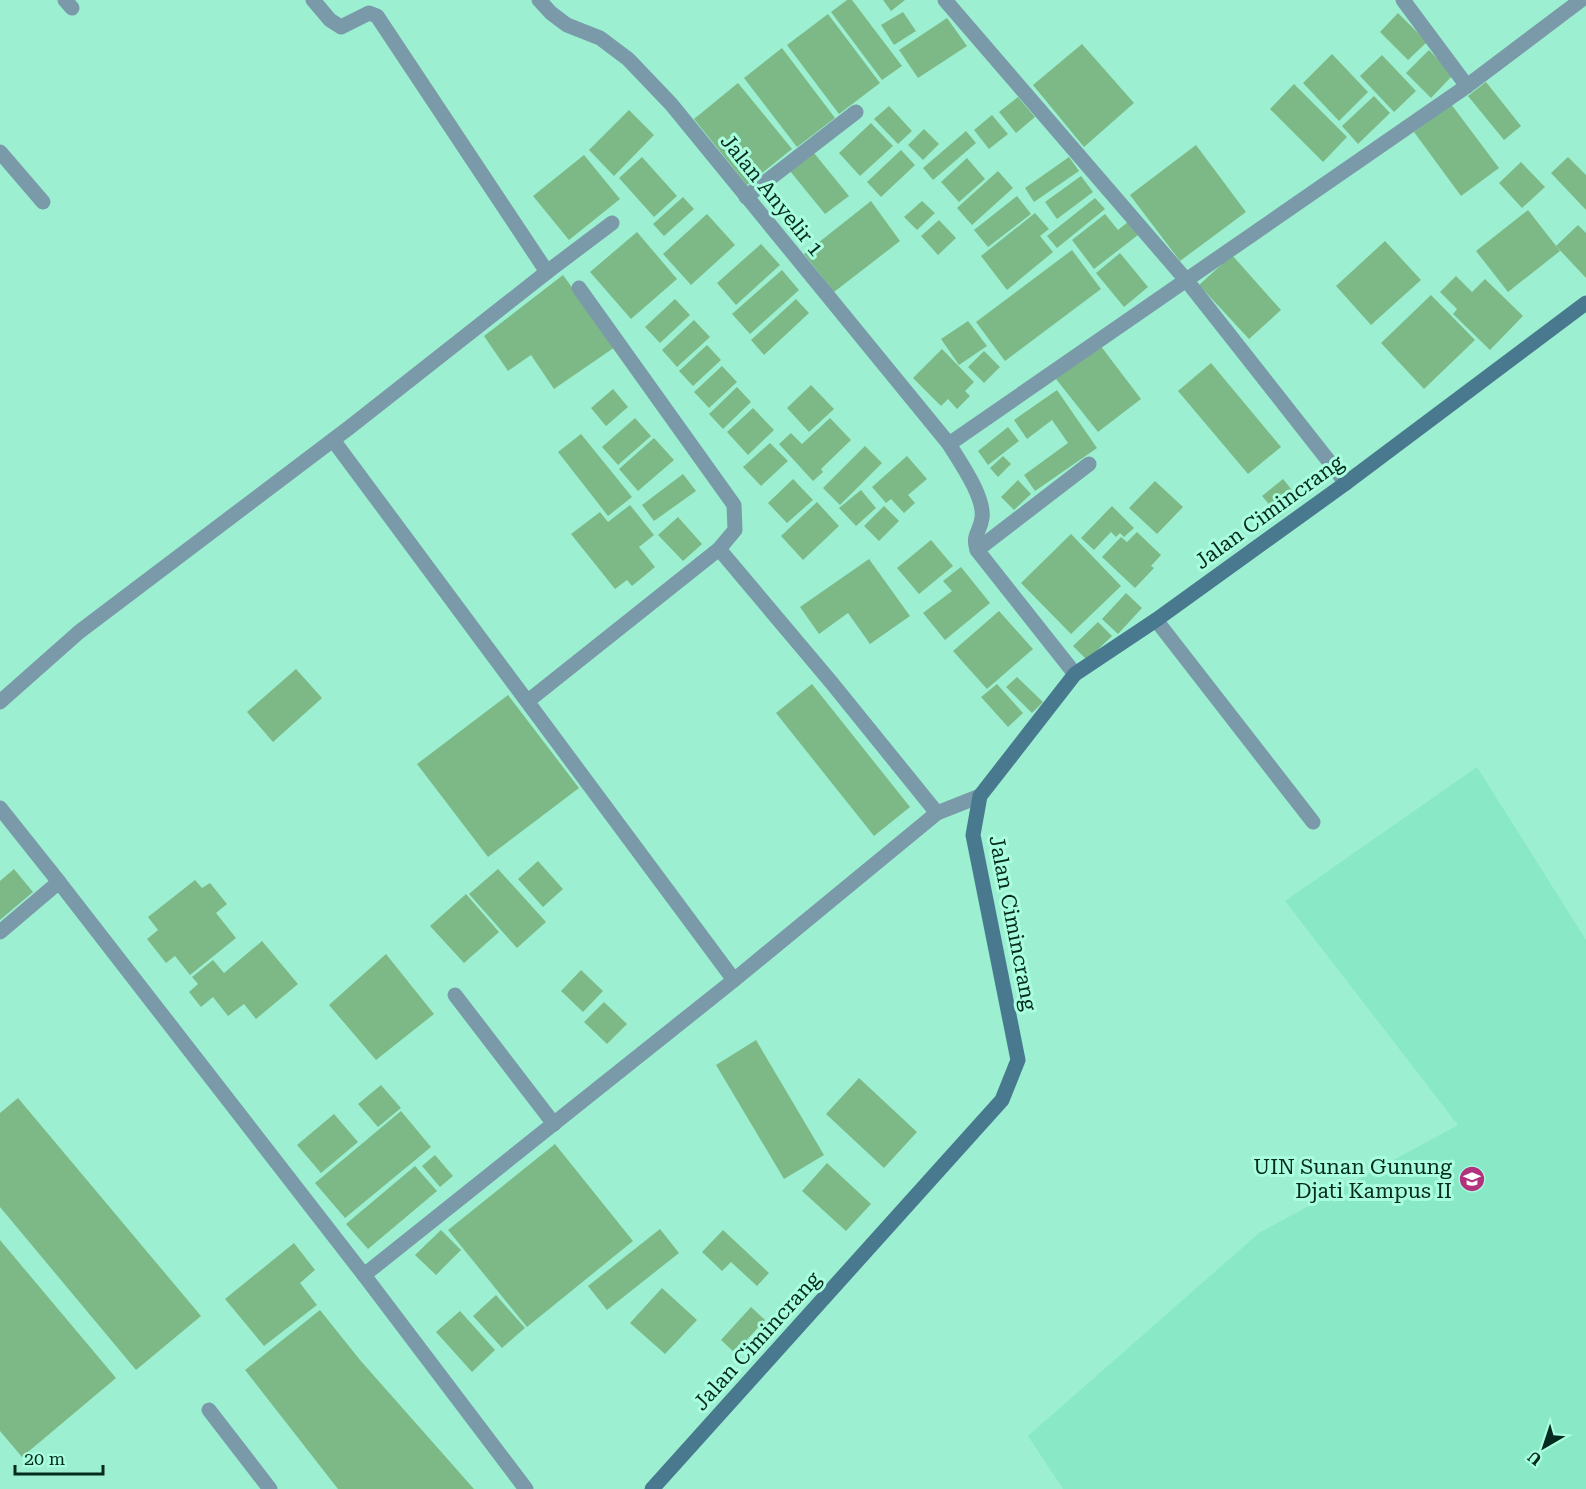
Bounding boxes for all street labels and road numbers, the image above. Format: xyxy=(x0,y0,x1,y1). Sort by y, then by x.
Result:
street label: Jalan Anyelir 1 xyxy=(716,129,828,261)
street label: Jalan Cimincrang xyxy=(1190,450,1348,574)
street label: Jalan Cimincrang xyxy=(984,833,1042,1013)
street label: Jalan Cimincrang xyxy=(689,1267,825,1415)

